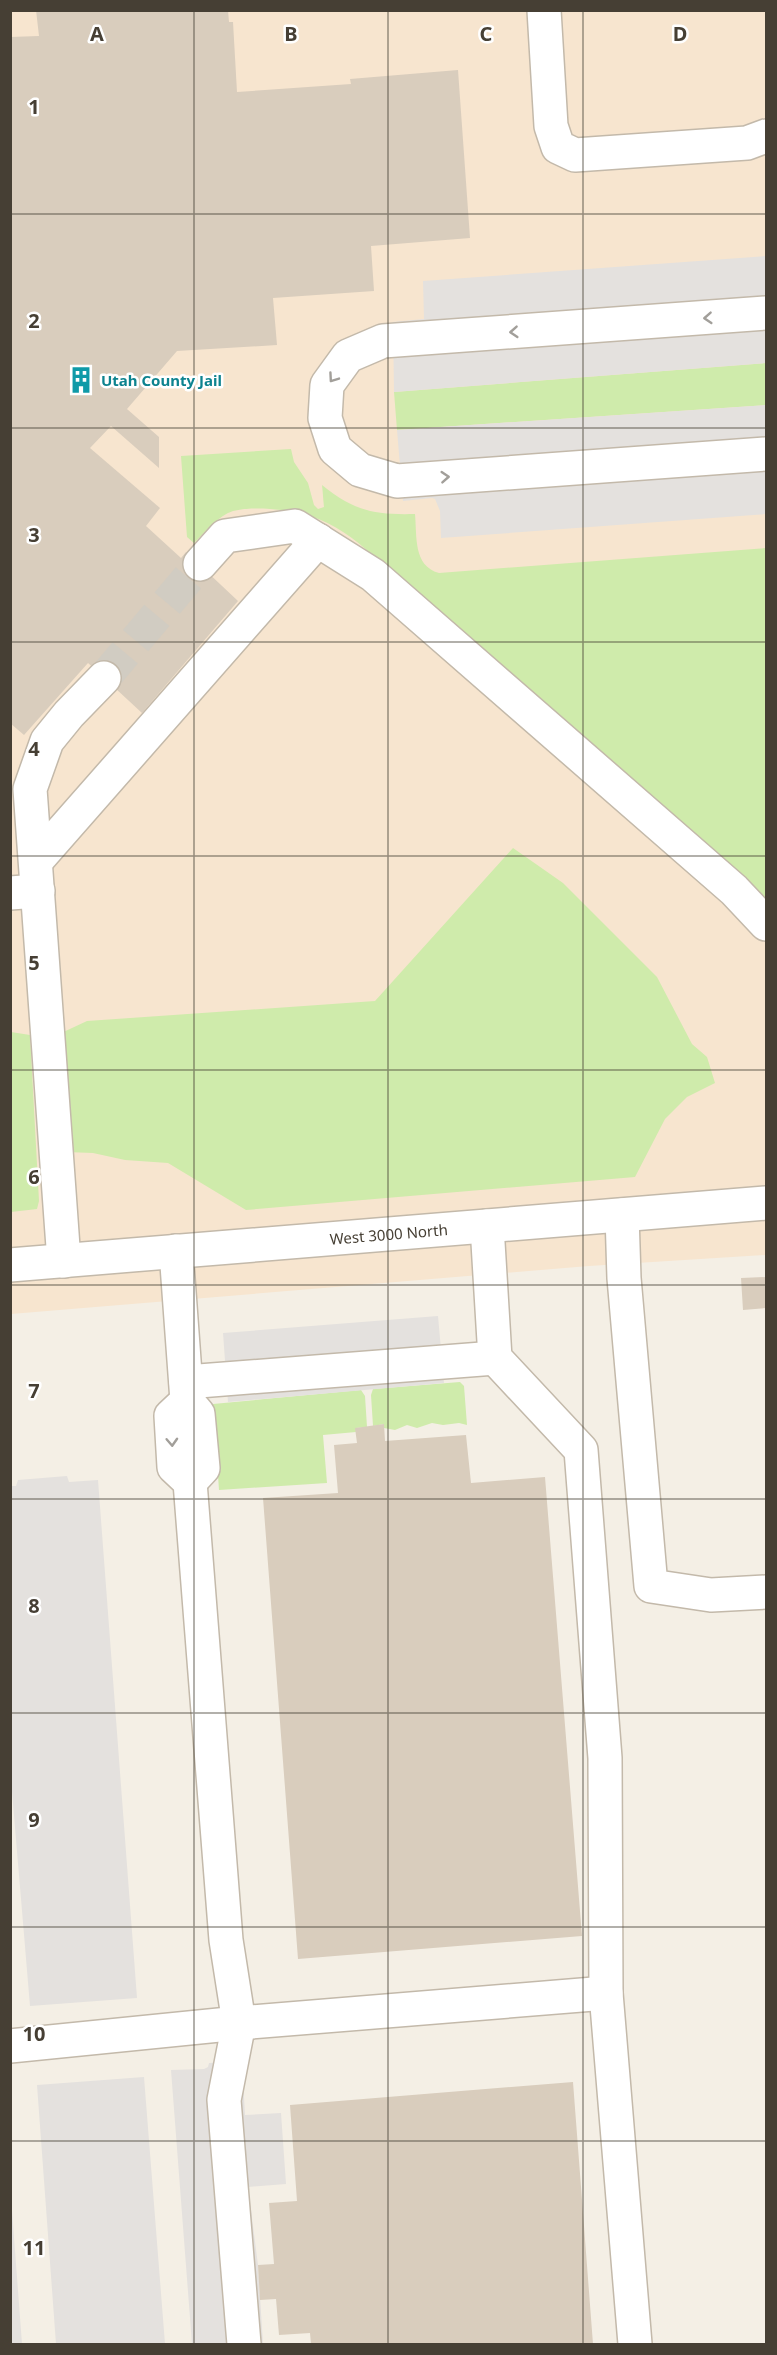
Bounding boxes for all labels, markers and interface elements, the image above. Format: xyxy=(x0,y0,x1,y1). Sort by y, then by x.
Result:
text: A xyxy=(90,20,104,47)
text: B xyxy=(284,20,298,47)
text: C xyxy=(480,20,493,47)
text: D xyxy=(673,20,687,47)
text: 1 xyxy=(28,93,40,120)
text: 2 xyxy=(28,307,40,334)
one-way arrow xyxy=(704,311,713,324)
one-way arrow xyxy=(509,325,518,338)
building icon: Utah County Jail xyxy=(66,365,96,395)
place label: Utah County Jail xyxy=(101,370,222,390)
one-way arrow xyxy=(329,371,340,382)
one-way arrow xyxy=(441,471,450,484)
text: 3 xyxy=(28,521,40,548)
text: 4 xyxy=(28,735,40,762)
text: 5 xyxy=(28,949,40,976)
text: 6 xyxy=(28,1163,40,1190)
street label: West 3000 North xyxy=(329,1219,449,1249)
text: 7 xyxy=(28,1377,40,1404)
one-way arrow xyxy=(166,1437,179,1446)
text: 8 xyxy=(28,1592,40,1619)
text: 9 xyxy=(28,1806,40,1833)
text: 10 xyxy=(23,2020,45,2047)
text: 11 xyxy=(23,2234,45,2261)

